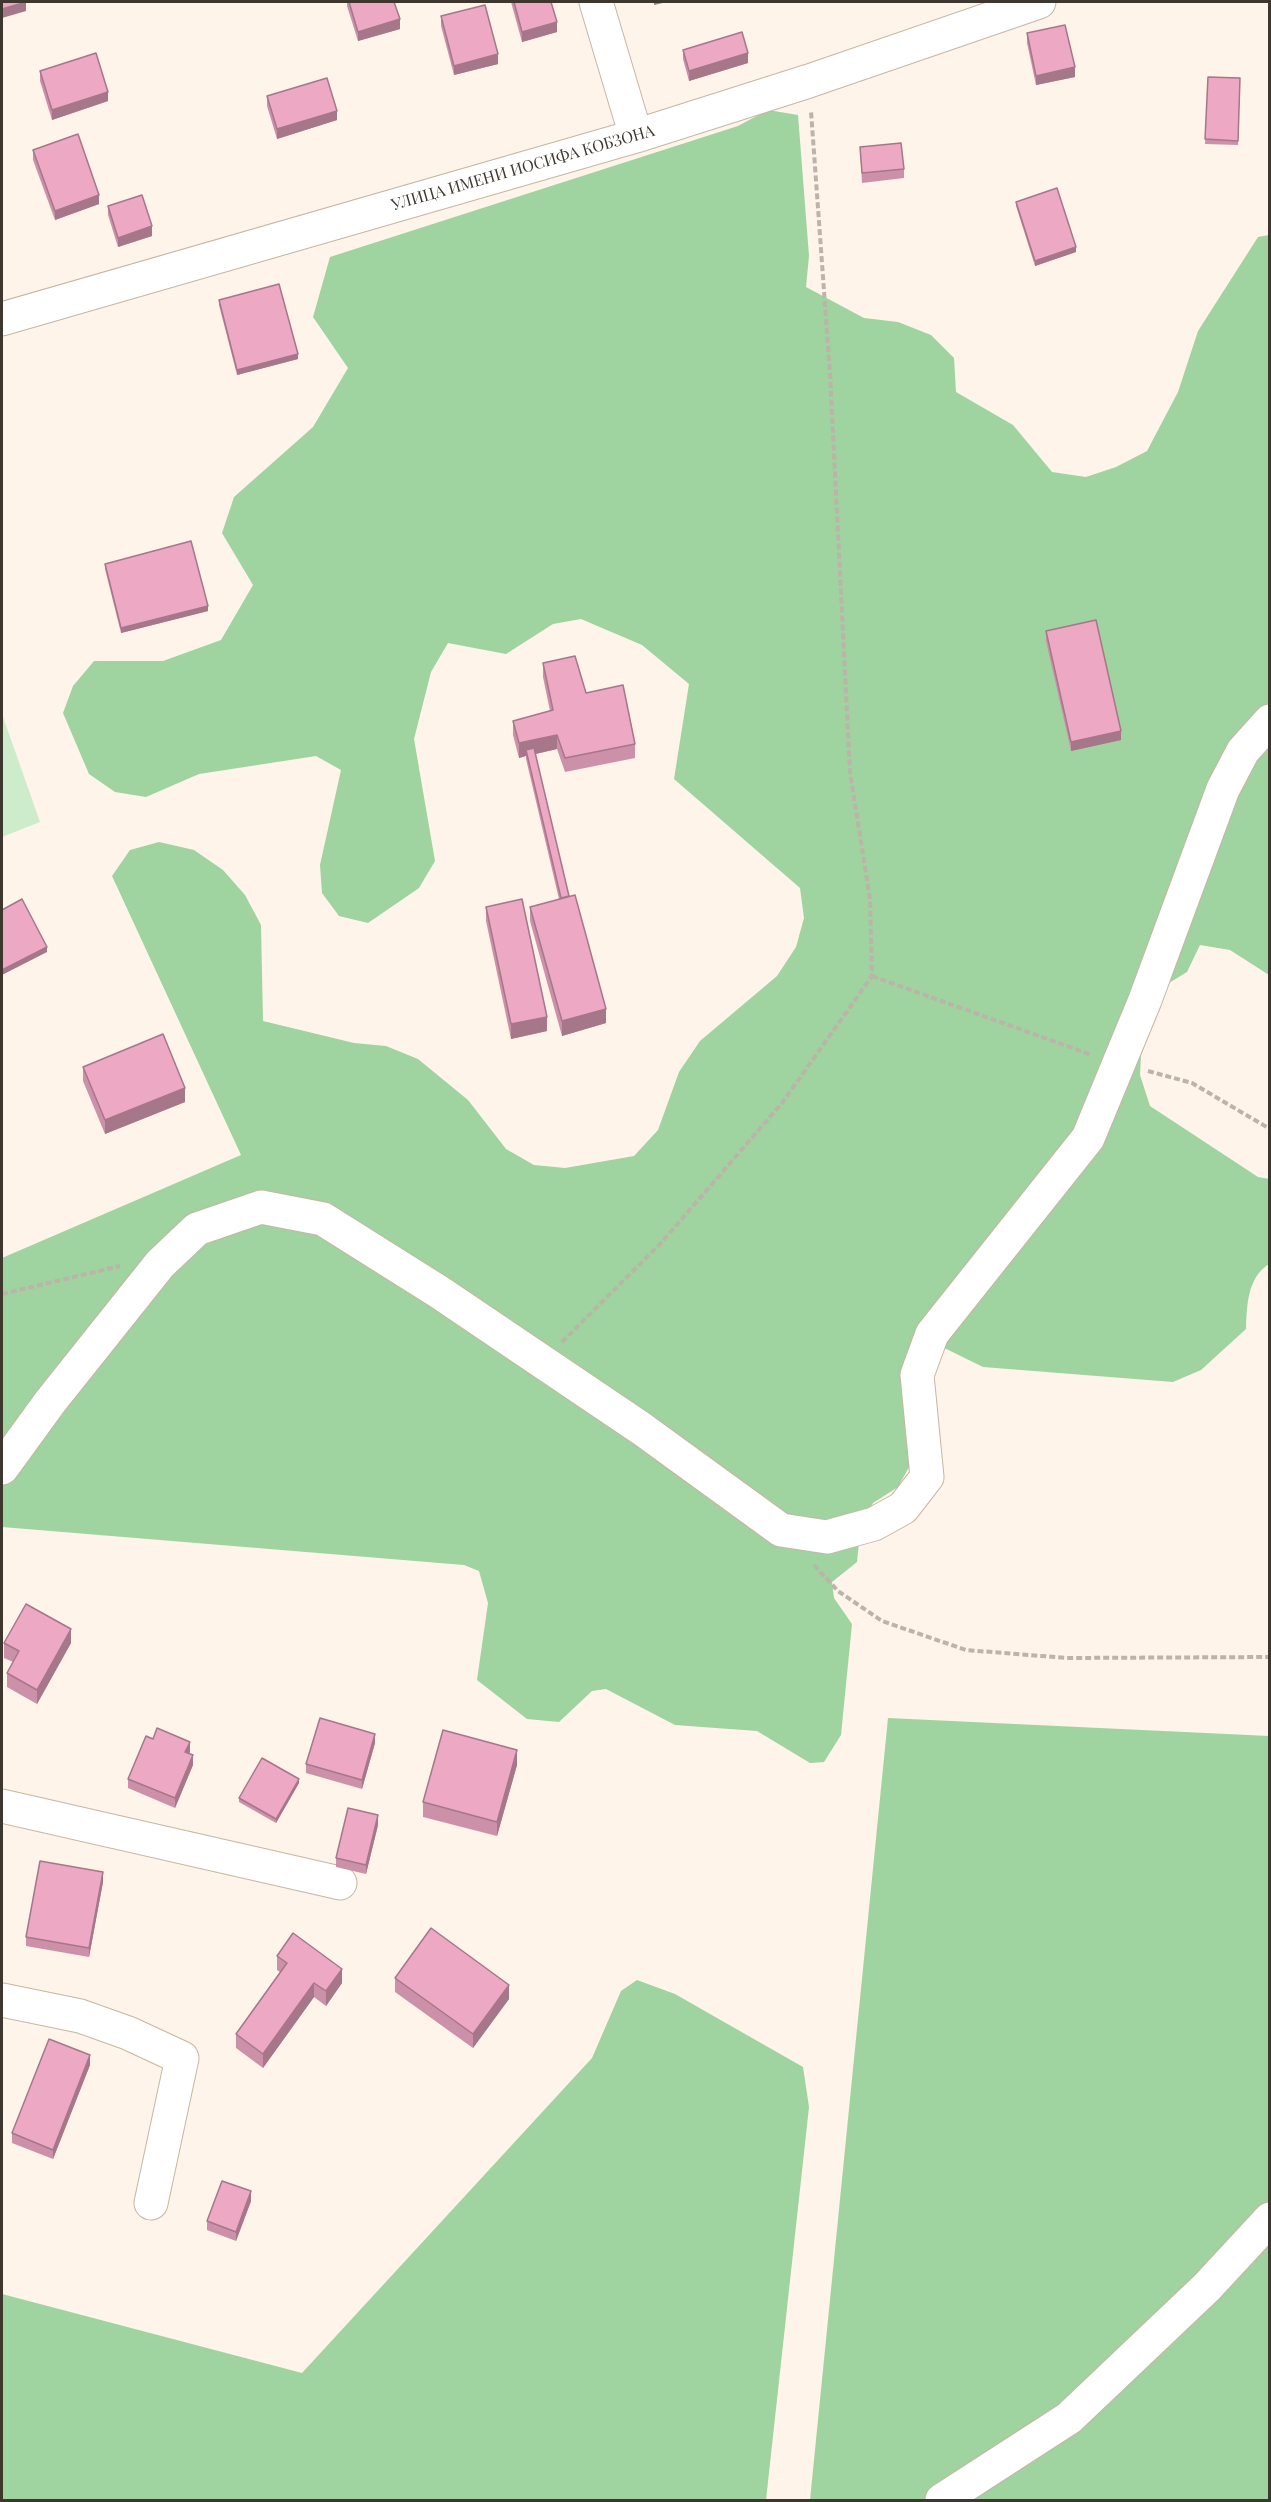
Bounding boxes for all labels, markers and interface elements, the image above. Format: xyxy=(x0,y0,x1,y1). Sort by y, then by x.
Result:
street label: УЛИЦА ИМЕНИ ИОСИФА КОБЗОНА xyxy=(389,121,657,215)

